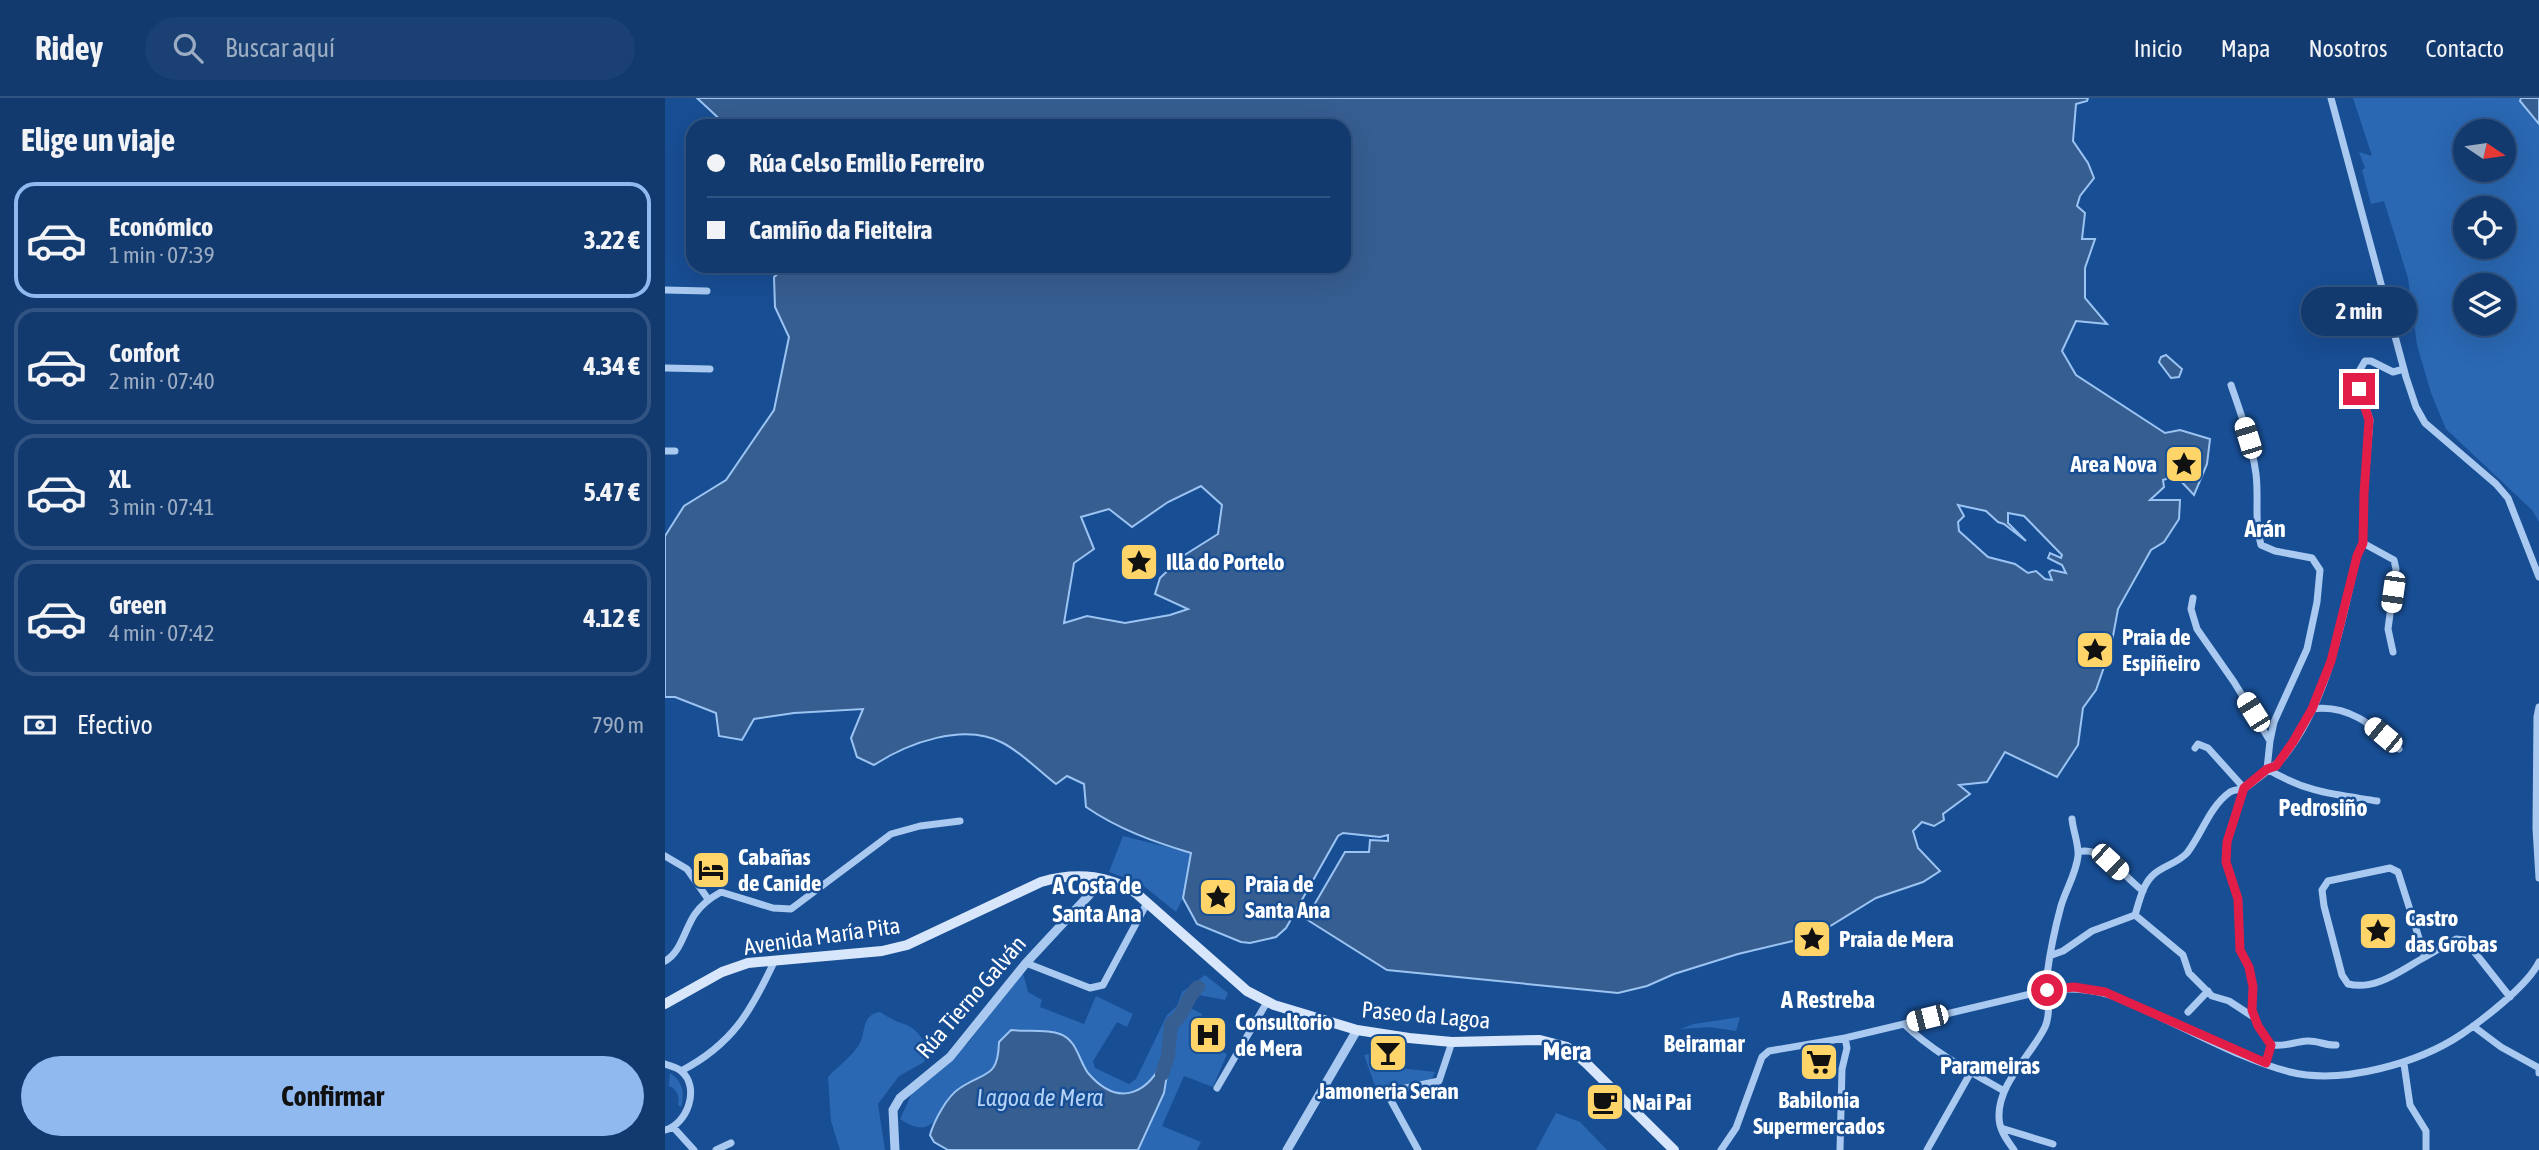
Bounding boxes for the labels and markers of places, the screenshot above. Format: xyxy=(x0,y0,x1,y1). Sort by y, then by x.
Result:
place icon: Area Nova xyxy=(2163,443,2205,485)
place label: Area Nova xyxy=(2070,451,2157,477)
place icon: Illa do Portelo xyxy=(1118,541,1160,583)
place label: Illa do Portelo xyxy=(1166,549,1285,575)
place label: Praia de Espiñeiro xyxy=(2122,624,2201,676)
place icon: Praia de Espiñeiro xyxy=(2074,629,2116,671)
place label: Cabañas de Canide xyxy=(738,844,821,896)
hotel icon: Cabañas de Canide xyxy=(690,849,732,891)
place label: Praia de Santa Ana xyxy=(1245,871,1330,923)
place icon: Praia de Santa Ana xyxy=(1197,876,1239,918)
place label: Castro das Grobas xyxy=(2405,905,2497,957)
place icon: Castro das Grobas xyxy=(2357,910,2399,952)
place icon: Praia de Mera xyxy=(1791,918,1833,960)
place label: Praia de Mera xyxy=(1839,926,1954,952)
place label: Consultorio de Mera xyxy=(1235,1009,1333,1061)
hospital icon: Consultorio de Mera xyxy=(1187,1014,1229,1056)
bar icon: Jamoneria Seran xyxy=(1367,1032,1409,1074)
supermarket icon: Babilonia Supermercados xyxy=(1798,1041,1840,1083)
place label: Jamoneria Seran xyxy=(1316,1078,1459,1104)
cafe icon: Nai Pai xyxy=(1584,1081,1626,1123)
place label: Babilonia Supermercados xyxy=(1753,1087,1885,1139)
place label: Nai Pai xyxy=(1632,1089,1692,1115)

